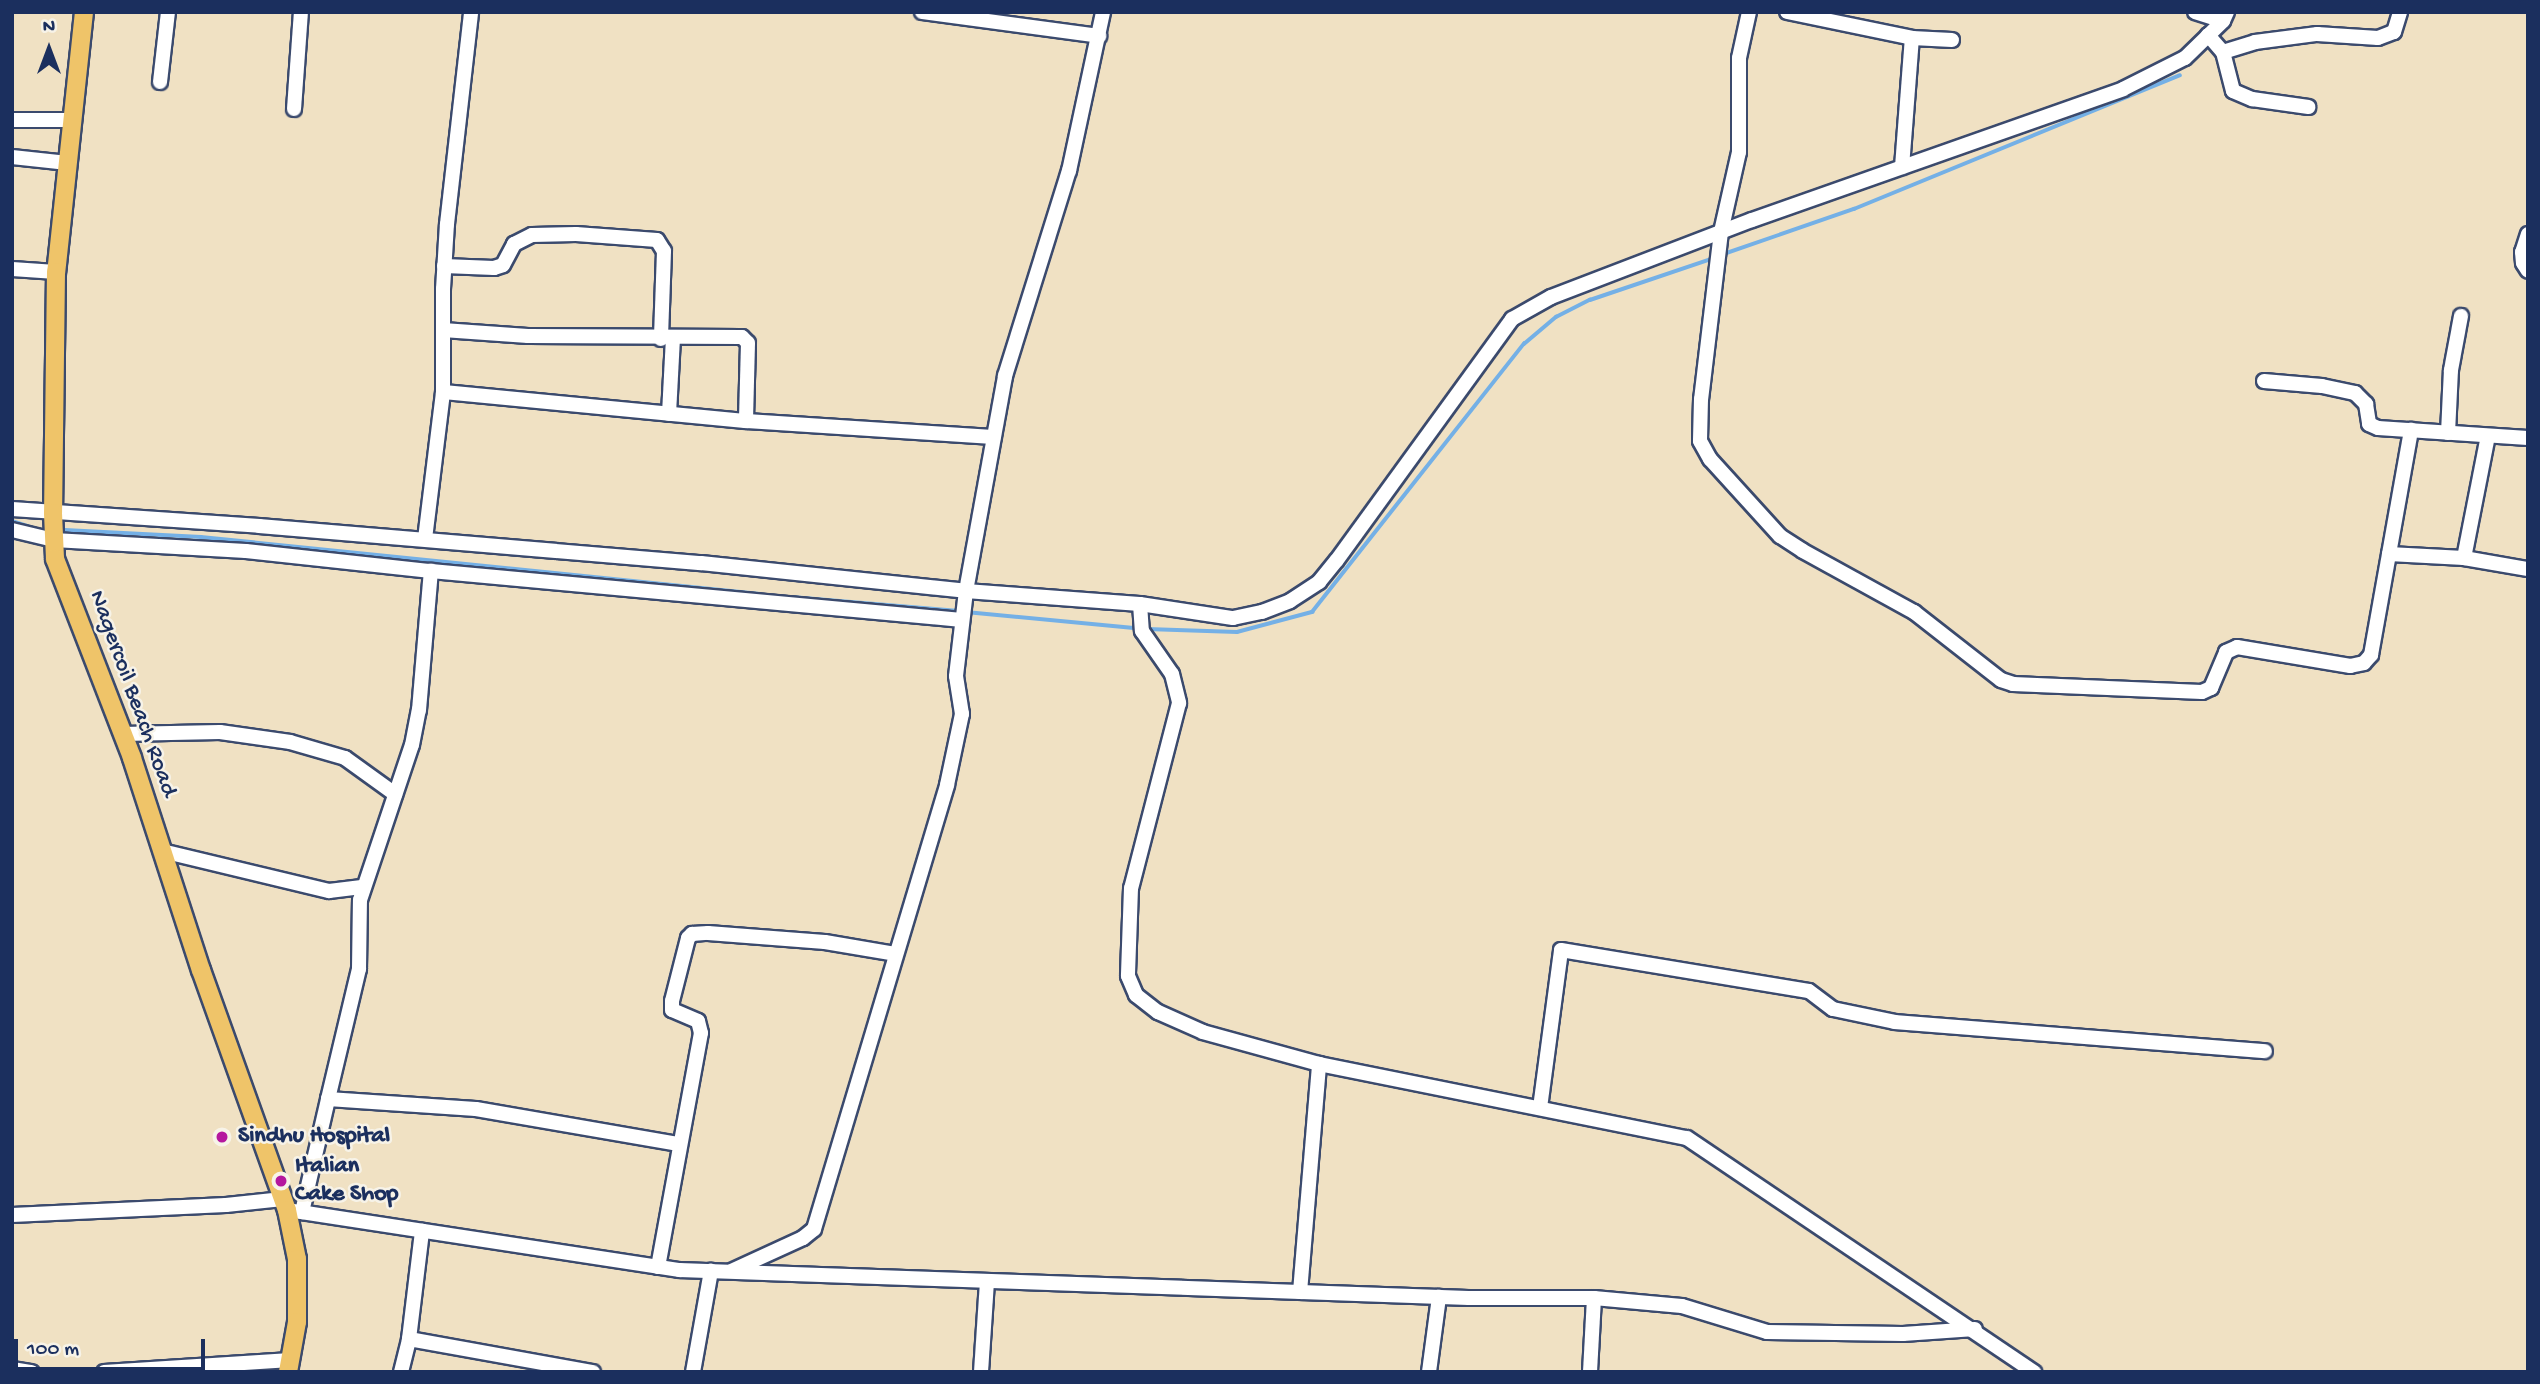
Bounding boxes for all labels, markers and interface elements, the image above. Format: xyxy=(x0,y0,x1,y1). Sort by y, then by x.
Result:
north arrow xyxy=(14,14,84,84)
text: N xyxy=(43,16,55,39)
street label: Nagercoil Beach Road xyxy=(81,587,183,801)
place label: Sindhu Hospital xyxy=(238,1123,390,1151)
marker: Sindhu Hospital xyxy=(212,1127,232,1147)
place label: Italian Cake Shop xyxy=(295,1153,398,1209)
marker: Italian Cake Shop xyxy=(273,1173,289,1189)
scale bar xyxy=(18,1324,208,1368)
text: 100 m xyxy=(27,1338,79,1363)

